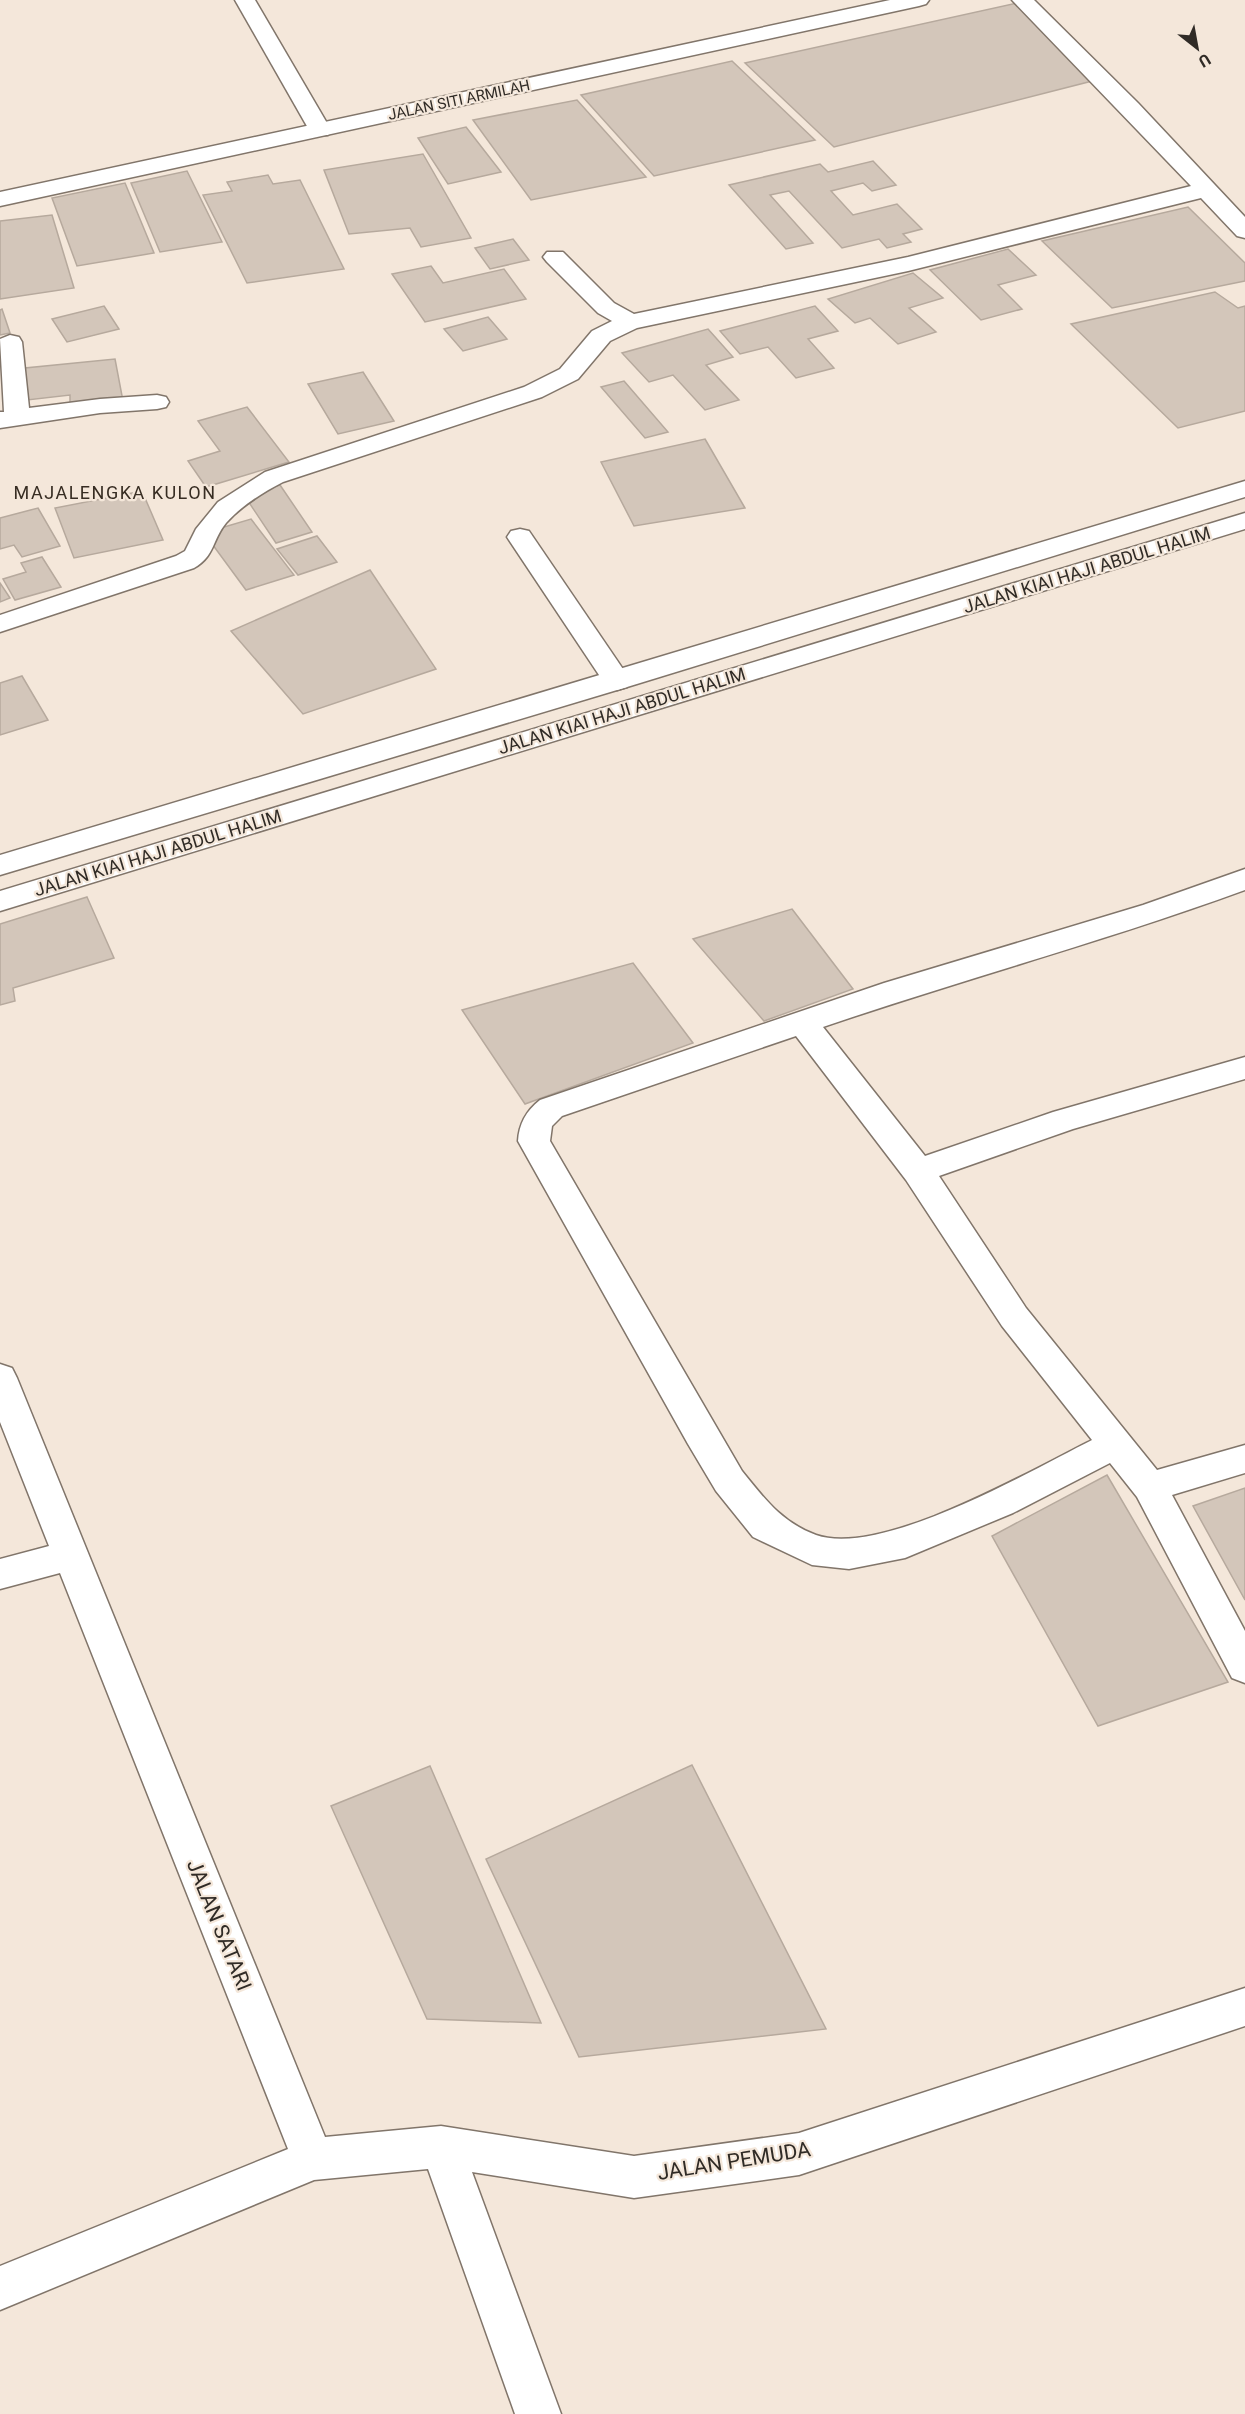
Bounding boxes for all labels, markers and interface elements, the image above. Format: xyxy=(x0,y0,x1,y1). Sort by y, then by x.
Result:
north arrow xyxy=(1167,18,1227,78)
text: U xyxy=(1195,50,1214,71)
street label: JALAN SITI ARMILAH xyxy=(386,76,532,124)
district label: MAJALENGKA KULON xyxy=(14,482,216,503)
street label: JALAN KIAI HAJI ABDUL HALIM xyxy=(961,522,1213,617)
street label: JALAN KIAI HAJI ABDUL HALIM xyxy=(496,663,748,758)
street label: JALAN KIAI HAJI ABDUL HALIM xyxy=(32,805,284,900)
street label: JALAN SATARI xyxy=(182,1856,256,1994)
street label: JALAN PEMUDA xyxy=(656,2137,813,2185)

